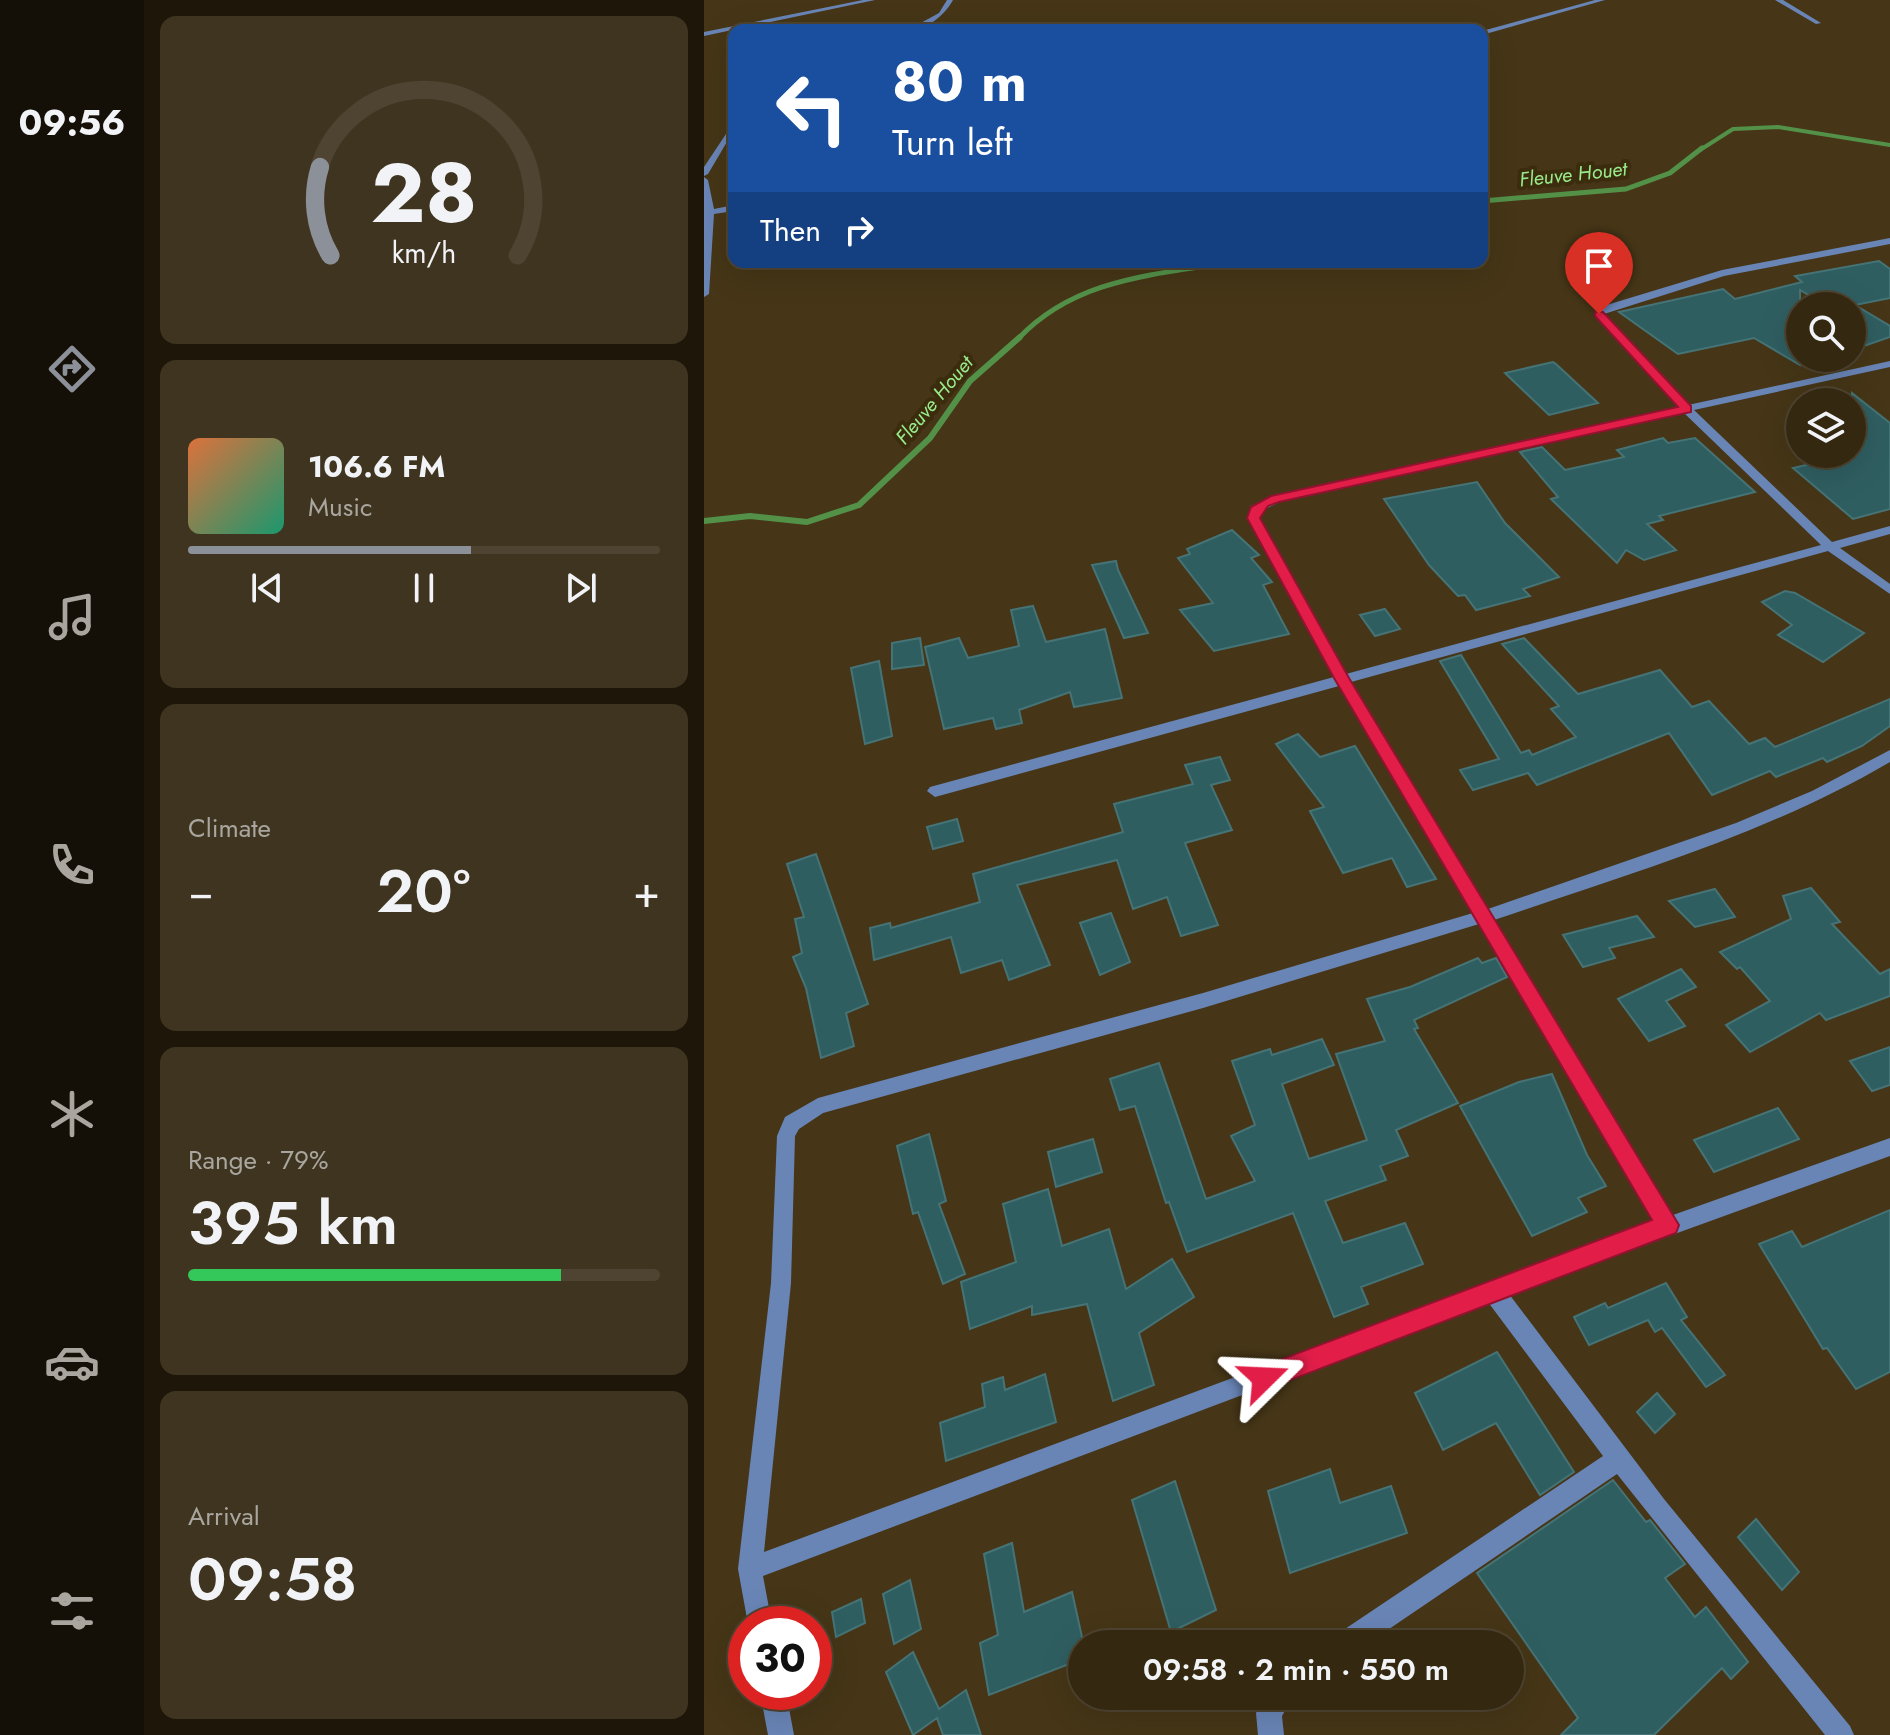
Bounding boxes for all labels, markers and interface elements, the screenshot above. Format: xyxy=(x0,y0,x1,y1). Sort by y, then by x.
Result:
text: 80 m xyxy=(892,41,1027,122)
icon: left xyxy=(760,56,864,160)
text: 09:56 xyxy=(19,96,125,148)
text: Turn left xyxy=(892,116,1013,168)
text: 28 xyxy=(371,132,477,252)
water label: Fleuve Houet xyxy=(1518,154,1630,195)
icon: right xyxy=(837,208,881,252)
text: Then xyxy=(760,209,821,252)
text: km/h xyxy=(392,232,456,274)
pin xyxy=(1565,232,1633,314)
icon: arrive xyxy=(1577,244,1621,288)
map controls xyxy=(1786,292,1866,468)
button: search xyxy=(1786,292,1866,372)
icon: directions xyxy=(44,341,100,397)
water label: Fleuve Houet xyxy=(889,349,981,451)
button: layers xyxy=(1786,388,1866,468)
text: 106.6 FM xyxy=(308,445,445,488)
text: Music xyxy=(308,488,372,526)
icon: previous xyxy=(245,566,289,610)
icon: pause xyxy=(402,566,446,610)
icon: next xyxy=(559,566,603,610)
icon: music xyxy=(44,589,100,645)
text: Climate xyxy=(188,809,271,847)
icon: phone xyxy=(44,837,100,893)
text: 20° xyxy=(377,848,470,935)
text: − xyxy=(188,860,214,924)
text: + xyxy=(633,860,660,924)
icon: climate xyxy=(44,1086,100,1142)
text: Range · 79% xyxy=(188,1141,328,1179)
text: 395 km xyxy=(188,1180,398,1267)
icon: car xyxy=(44,1334,100,1390)
position arrow xyxy=(1222,1336,1306,1420)
text: Arrival xyxy=(188,1497,260,1535)
text: 09:58 xyxy=(188,1536,357,1623)
icon: filters xyxy=(44,1583,100,1639)
speed limit sign: 30 xyxy=(728,1606,832,1710)
text: 09:58 · 2 min · 550 m xyxy=(1143,1648,1449,1691)

